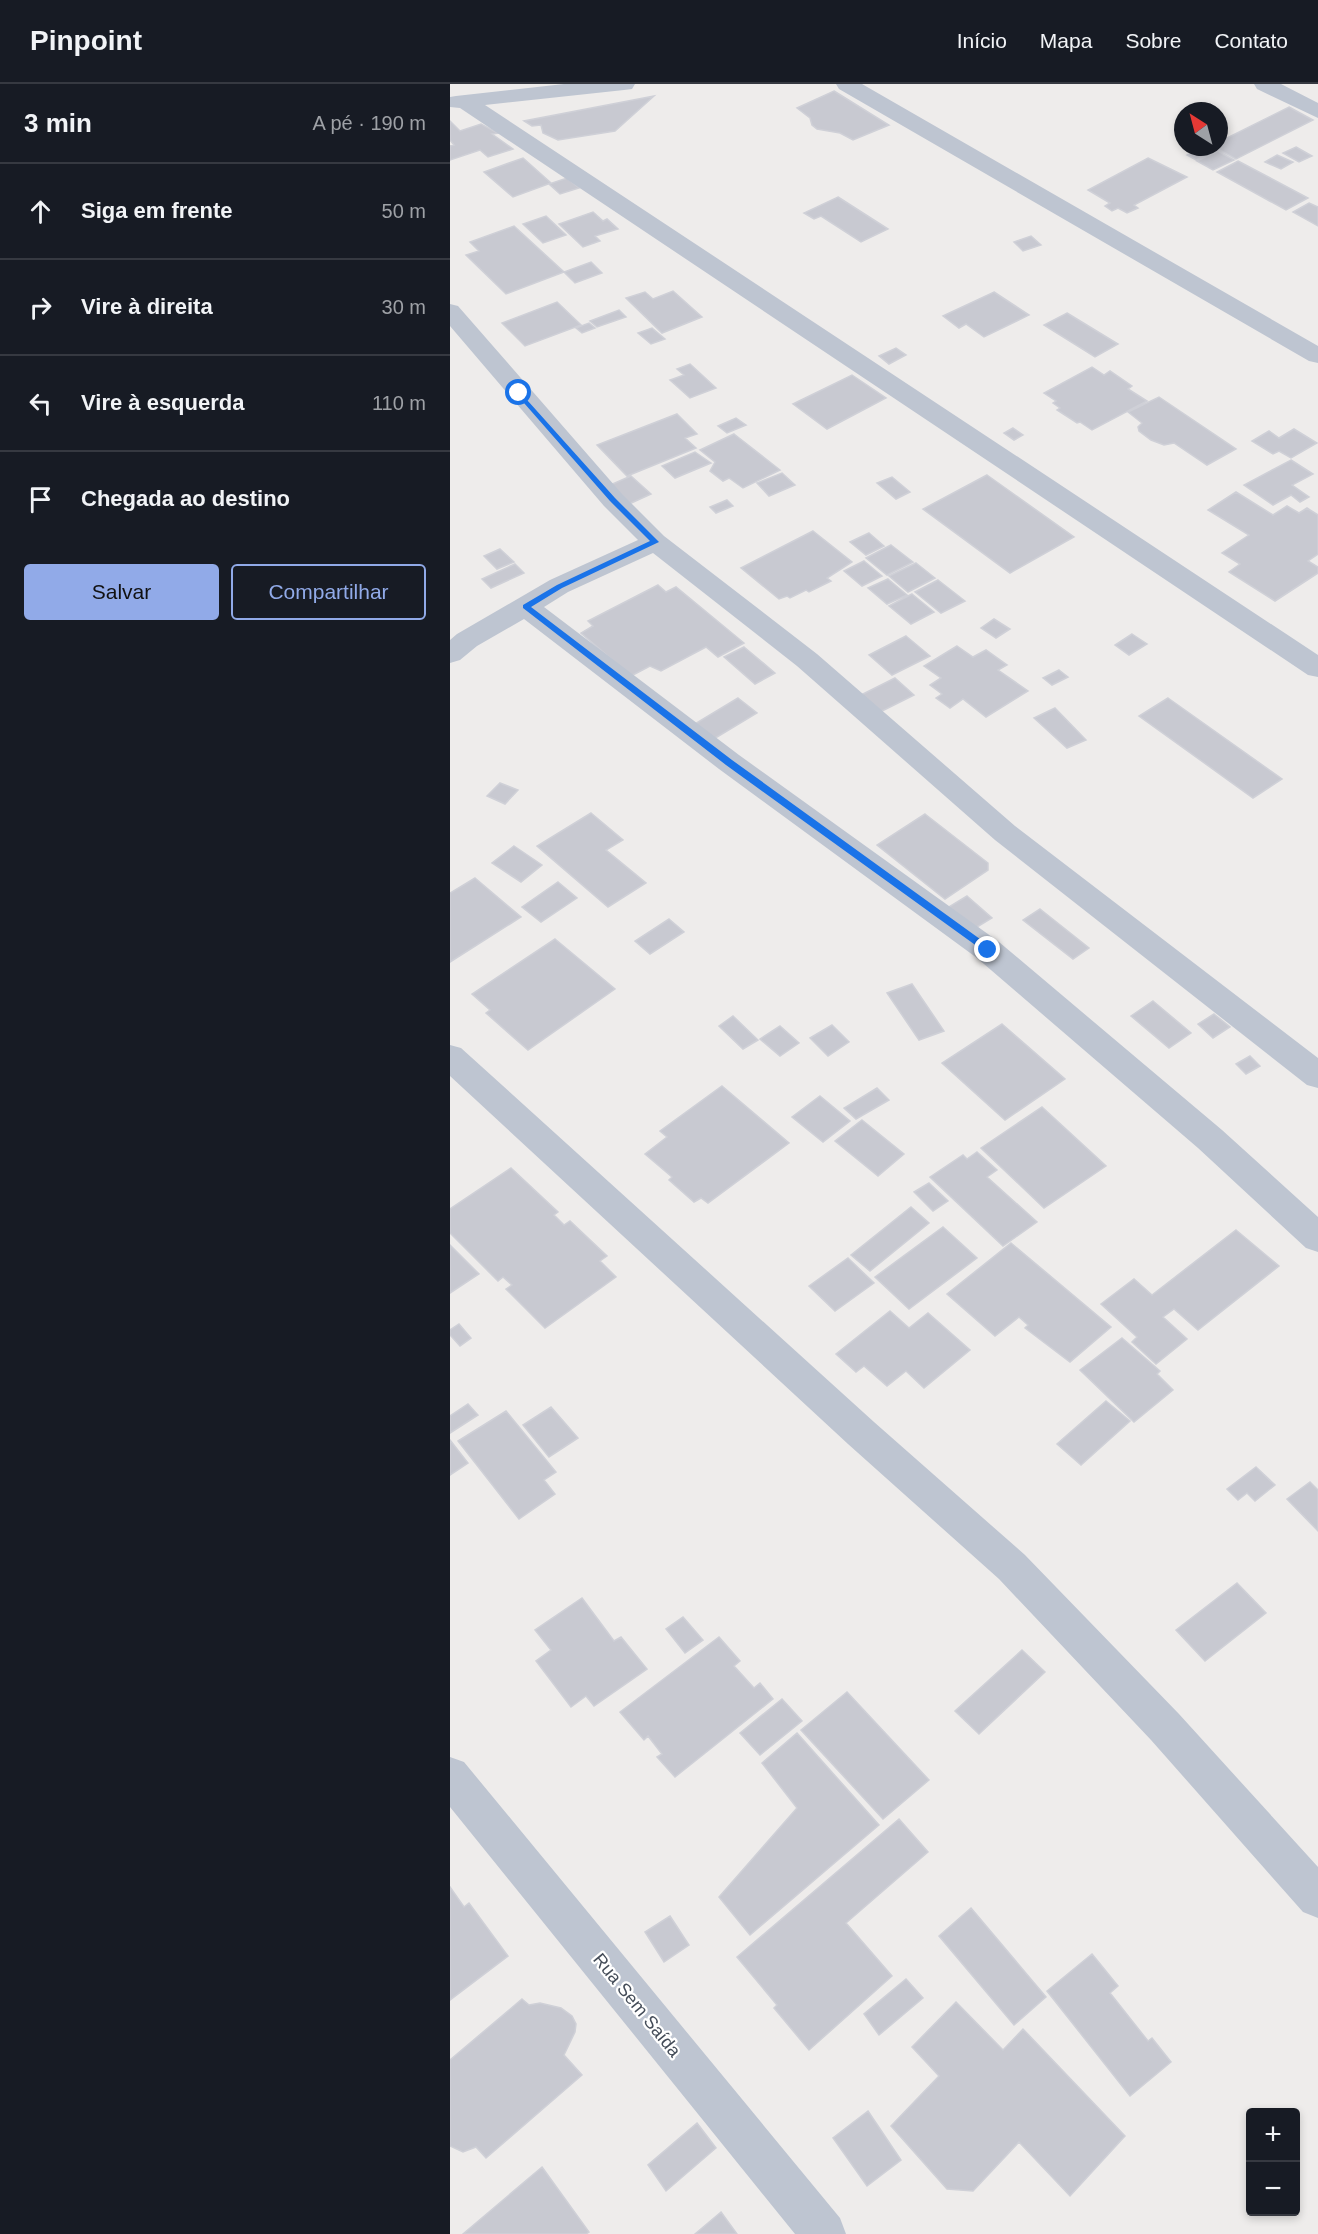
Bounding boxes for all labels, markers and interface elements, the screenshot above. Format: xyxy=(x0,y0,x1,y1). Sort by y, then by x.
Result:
text: Pinpoint xyxy=(30,25,142,56)
text: Início xyxy=(957,29,1007,52)
text: Mapa xyxy=(1040,29,1092,52)
text: Sobre xyxy=(1125,29,1181,52)
text: Contato xyxy=(1214,29,1288,52)
north arrow xyxy=(1174,102,1228,156)
text: 3 min xyxy=(24,108,92,138)
text: A pé · 190 m xyxy=(313,112,426,134)
icon: ahead xyxy=(24,195,57,228)
text: Siga em frente xyxy=(81,198,233,223)
text: 50 m xyxy=(382,200,426,222)
icon: right xyxy=(24,291,57,324)
text: Vire à direita xyxy=(81,294,213,319)
text: 30 m xyxy=(382,296,426,318)
route start xyxy=(505,379,531,405)
icon: left xyxy=(24,387,57,420)
text: Vire à esquerda xyxy=(81,390,244,415)
text: 110 m xyxy=(372,392,426,414)
icon: arrive xyxy=(24,483,57,516)
text: Chegada ao destino xyxy=(81,486,290,511)
button: Salvar xyxy=(24,564,219,620)
button: Compartilhar xyxy=(231,564,426,620)
route end xyxy=(974,936,1000,962)
street label: Rua Sem Saída xyxy=(589,1949,685,2061)
map controls xyxy=(1246,2108,1300,2216)
button: + xyxy=(1246,2108,1300,2162)
button: − xyxy=(1246,2162,1300,2216)

